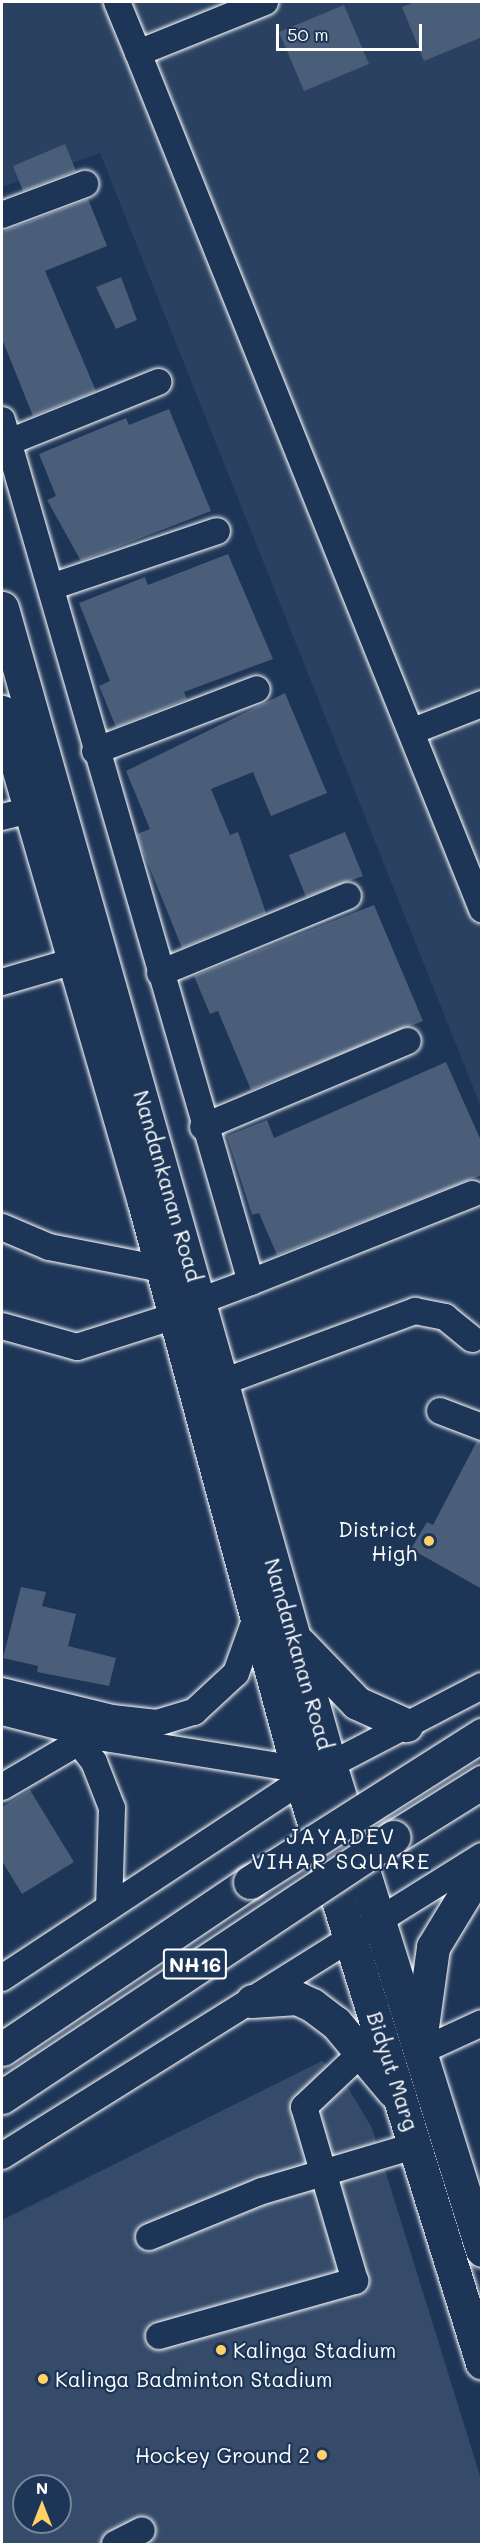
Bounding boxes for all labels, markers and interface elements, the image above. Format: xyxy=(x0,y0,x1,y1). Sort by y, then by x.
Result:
scale bar xyxy=(279,12,424,50)
text: 50 m xyxy=(287,22,329,46)
street label: Nandankanan Road xyxy=(129,1087,207,1285)
place label: District High xyxy=(338,1516,417,1566)
marker: District High xyxy=(422,1534,436,1548)
street label: Nandankanan Road xyxy=(260,1555,338,1753)
district label: JAYADEV VIHAR SQUARE xyxy=(251,1822,431,1874)
road number: NH16 xyxy=(162,1947,228,1981)
street label: Bidyut Marg xyxy=(362,2008,424,2134)
place label: Kalinga Stadium xyxy=(233,2337,396,2363)
marker: Kalinga Stadium xyxy=(214,2343,228,2357)
place label: Kalinga Badminton Stadium xyxy=(55,2366,333,2392)
marker: Kalinga Badminton Stadium xyxy=(36,2372,50,2386)
place label: Hockey Ground 2 xyxy=(135,2442,310,2468)
marker: Hockey Ground 2 xyxy=(315,2448,329,2462)
north arrow xyxy=(12,2474,72,2534)
text: N xyxy=(36,2477,48,2498)

